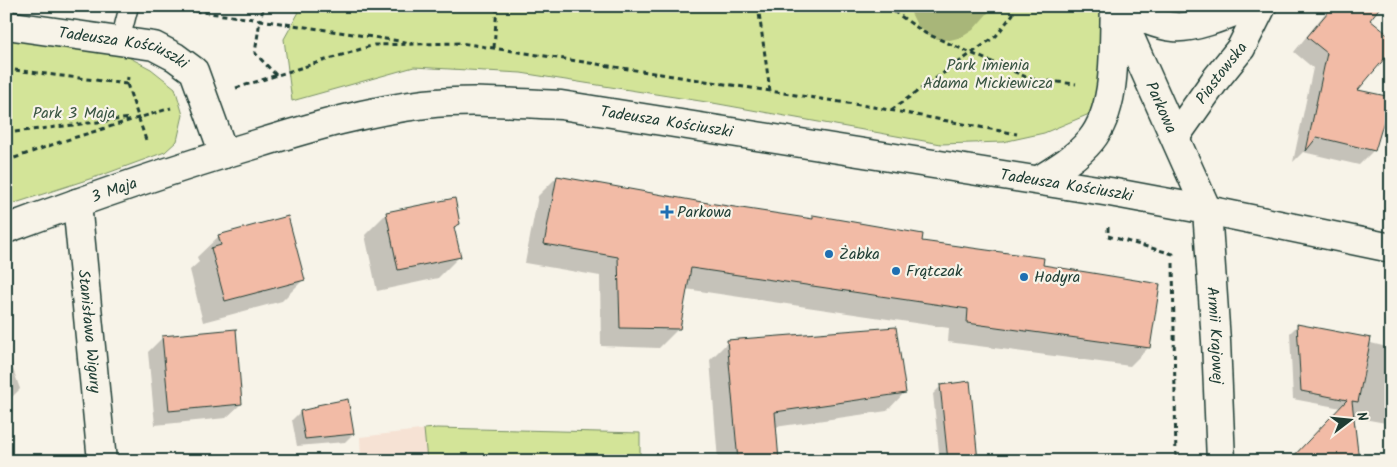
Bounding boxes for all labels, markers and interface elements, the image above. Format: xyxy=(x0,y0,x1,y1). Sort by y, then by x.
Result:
street label: Tadeusza Kościuszki xyxy=(57,20,195,76)
street label: Piastowska xyxy=(1189,38,1254,109)
park label: Park imienia Adama Mickiewicza xyxy=(923,53,1053,96)
street label: Parkowa xyxy=(1139,77,1184,137)
street label: Tadeusza Kościuszki xyxy=(598,99,736,145)
park label: Park 3 Maja xyxy=(33,101,115,126)
street label: Tadeusza Kościuszki xyxy=(998,162,1136,209)
street label: 3 Maja xyxy=(88,170,141,210)
place label: Parkowa xyxy=(677,200,732,225)
marker: Parkowa xyxy=(661,206,673,218)
place label: Żabka xyxy=(839,242,880,267)
marker: Żabka xyxy=(823,248,835,260)
place label: Frątczak xyxy=(906,259,963,284)
marker: Frątczak xyxy=(890,265,902,277)
place label: Hodyra xyxy=(1034,265,1080,290)
street label: Stanisława Wigury xyxy=(71,269,108,395)
marker: Hodyra xyxy=(1018,271,1030,283)
street label: Armii Krajowej xyxy=(1200,286,1230,385)
north arrow xyxy=(1324,394,1374,444)
text: N xyxy=(1350,409,1373,424)

